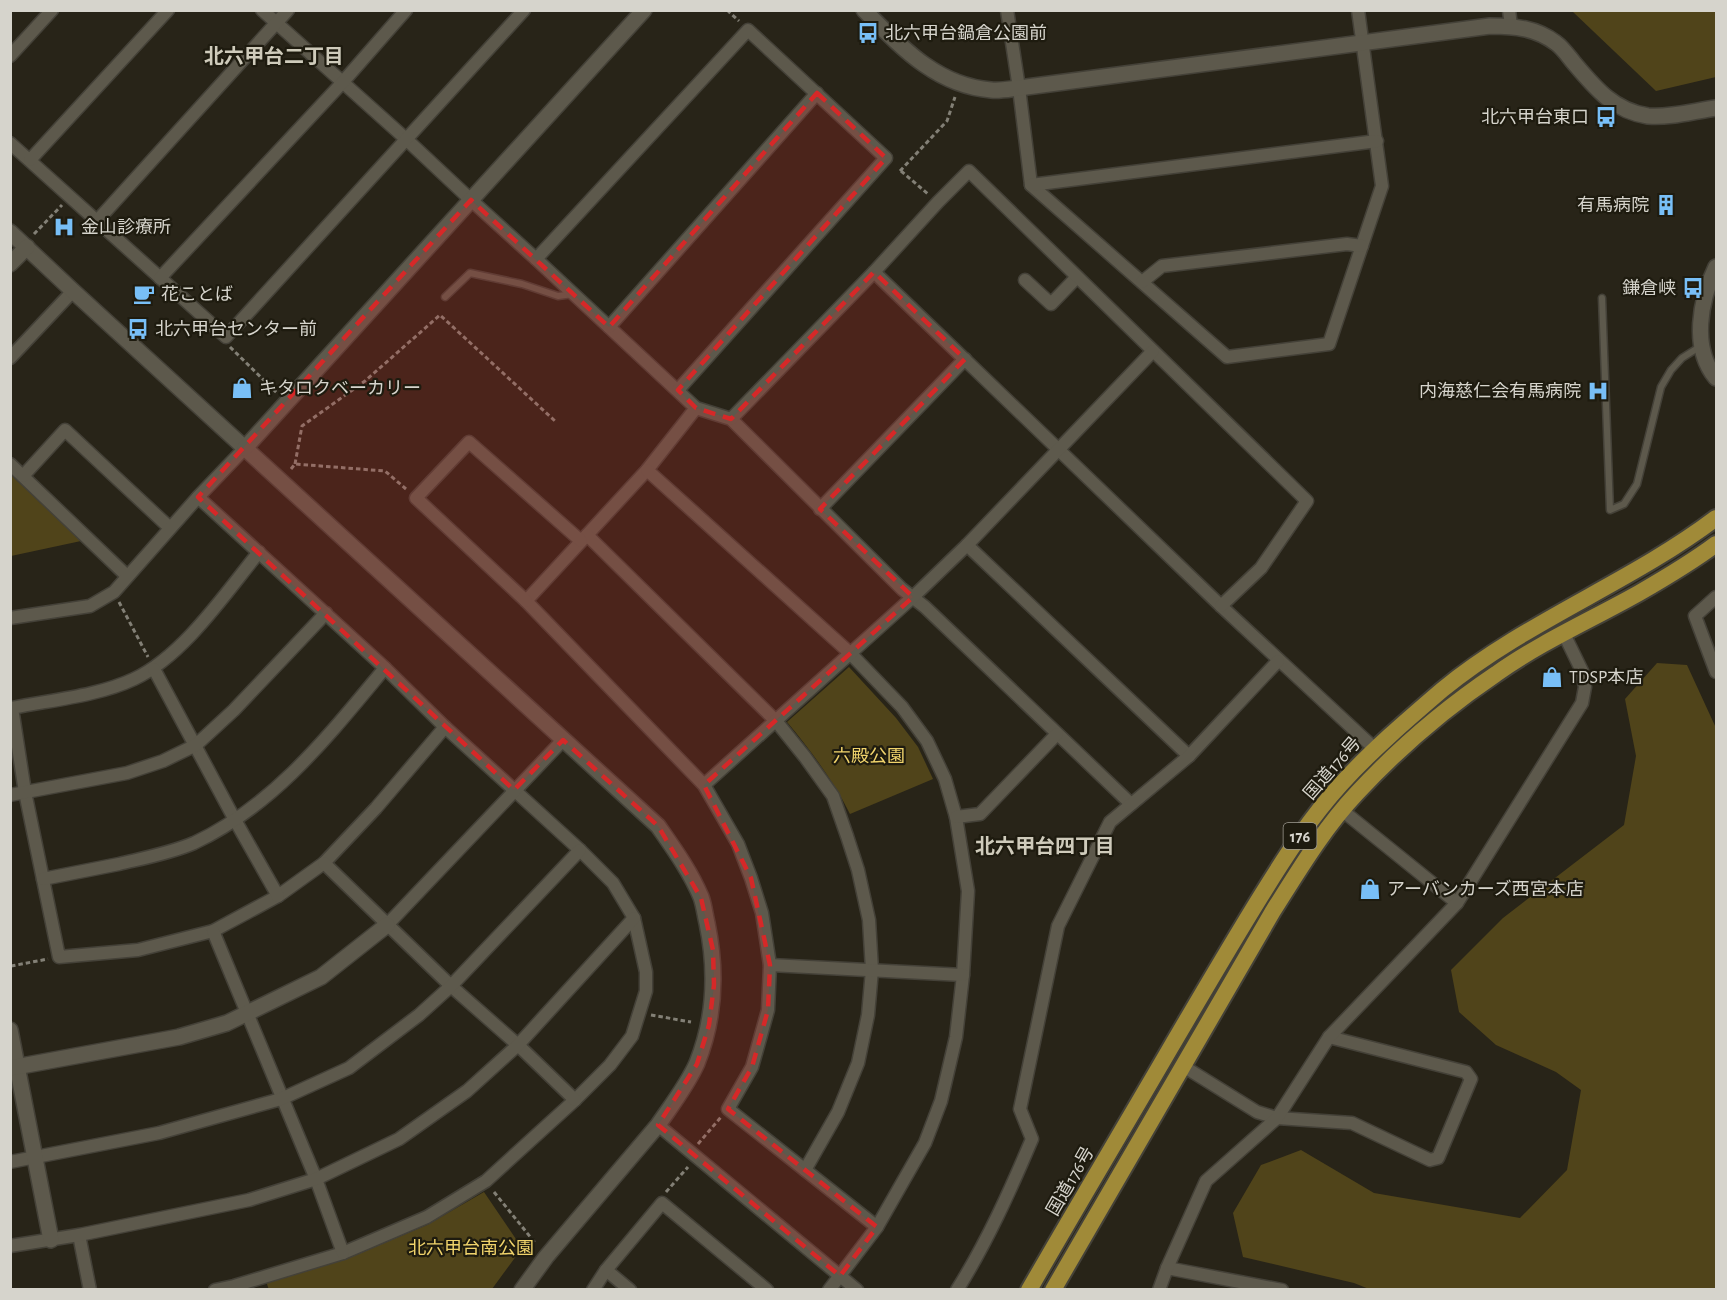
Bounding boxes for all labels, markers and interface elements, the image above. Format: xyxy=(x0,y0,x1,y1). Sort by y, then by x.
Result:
bus stop icon: 北六甲台鍋倉公園前 xyxy=(856,21,880,45)
place label: 北六甲台鍋倉公園前 xyxy=(885,23,1047,43)
district label: 北六甲台二丁目 xyxy=(204,46,344,67)
bus stop icon: 北六甲台東口 xyxy=(1594,105,1618,129)
place label: 北六甲台東口 xyxy=(1481,107,1589,127)
building icon: 有馬病院 xyxy=(1654,193,1678,217)
place label: 有馬病院 xyxy=(1577,195,1649,215)
hospital icon: 金山診療所 xyxy=(52,215,76,239)
place label: 金山診療所 xyxy=(81,218,171,237)
bus stop icon: 鎌倉峡 xyxy=(1681,276,1705,300)
place label: 鎌倉峡 xyxy=(1622,278,1676,298)
cafe icon: 花ことば xyxy=(132,282,156,306)
place label: 花ことば xyxy=(161,285,233,304)
bus stop icon: 北六甲台センター前 xyxy=(126,317,150,341)
place label: 北六甲台センター前 xyxy=(155,319,317,339)
shop icon: キタロクベーカリー xyxy=(230,376,254,400)
place label: キタロクベーカリー xyxy=(259,379,421,398)
hospital icon: 内海慈仁会有馬病院 xyxy=(1586,379,1610,403)
place label: 内海慈仁会有馬病院 xyxy=(1419,381,1581,401)
shop icon: TDSP本店 xyxy=(1540,665,1564,689)
place label: TDSP本店 xyxy=(1569,668,1643,687)
street label: 国道176号 xyxy=(1299,733,1365,803)
park label: 六殿公園 xyxy=(833,747,905,766)
road number: 176 xyxy=(1284,823,1316,849)
district label: 北六甲台四丁目 xyxy=(975,836,1115,857)
shop icon: アーバンカーズ西宮本店 xyxy=(1358,877,1382,901)
place label: アーバンカーズ西宮本店 xyxy=(1387,879,1584,899)
street label: 国道176号 xyxy=(1042,1143,1098,1219)
park label: 北六甲台南公園 xyxy=(408,1238,534,1258)

